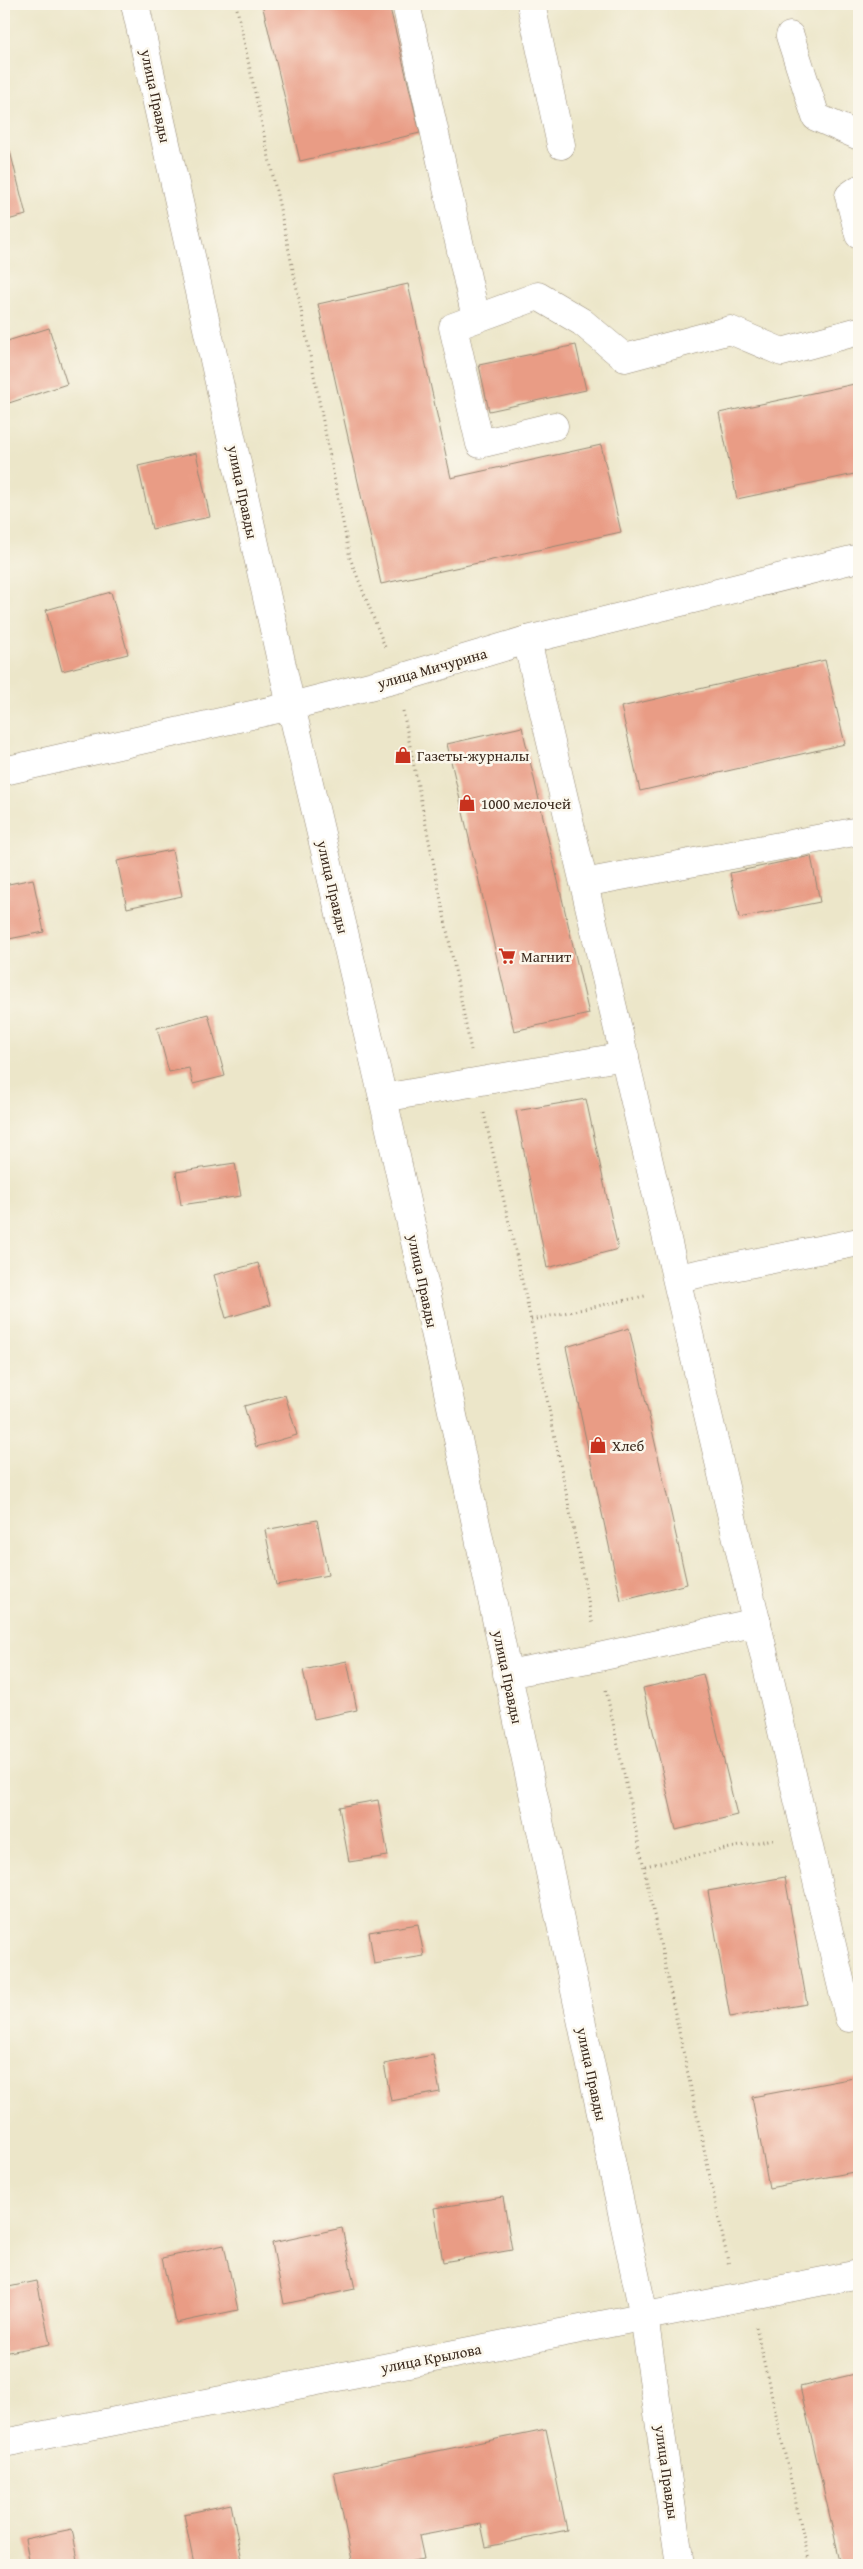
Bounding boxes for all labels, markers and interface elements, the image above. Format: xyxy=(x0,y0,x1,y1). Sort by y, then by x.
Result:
street label: улица Правды xyxy=(136,47,176,145)
street label: улица Правды xyxy=(223,443,263,541)
street label: улица Мичурина xyxy=(374,642,490,694)
shop icon: Газеты-журналы xyxy=(393,745,413,765)
place label: Газеты-журналы xyxy=(417,745,530,766)
shop icon: 1000 мелочей xyxy=(457,793,477,813)
place label: 1000 мелочей xyxy=(481,793,571,814)
street label: улица Правды xyxy=(312,838,354,936)
supermarket icon: Магнит xyxy=(497,946,517,966)
place label: Магнит xyxy=(521,946,572,967)
street label: улица Правды xyxy=(403,1232,443,1330)
shop icon: Хлеб xyxy=(588,1435,608,1455)
place label: Хлеб xyxy=(612,1435,645,1456)
street label: улица Правды xyxy=(488,1628,528,1726)
street label: улица Правды xyxy=(572,2025,612,2123)
street label: улица Крылова xyxy=(378,2338,484,2378)
street label: улица Правды xyxy=(650,2423,684,2521)

